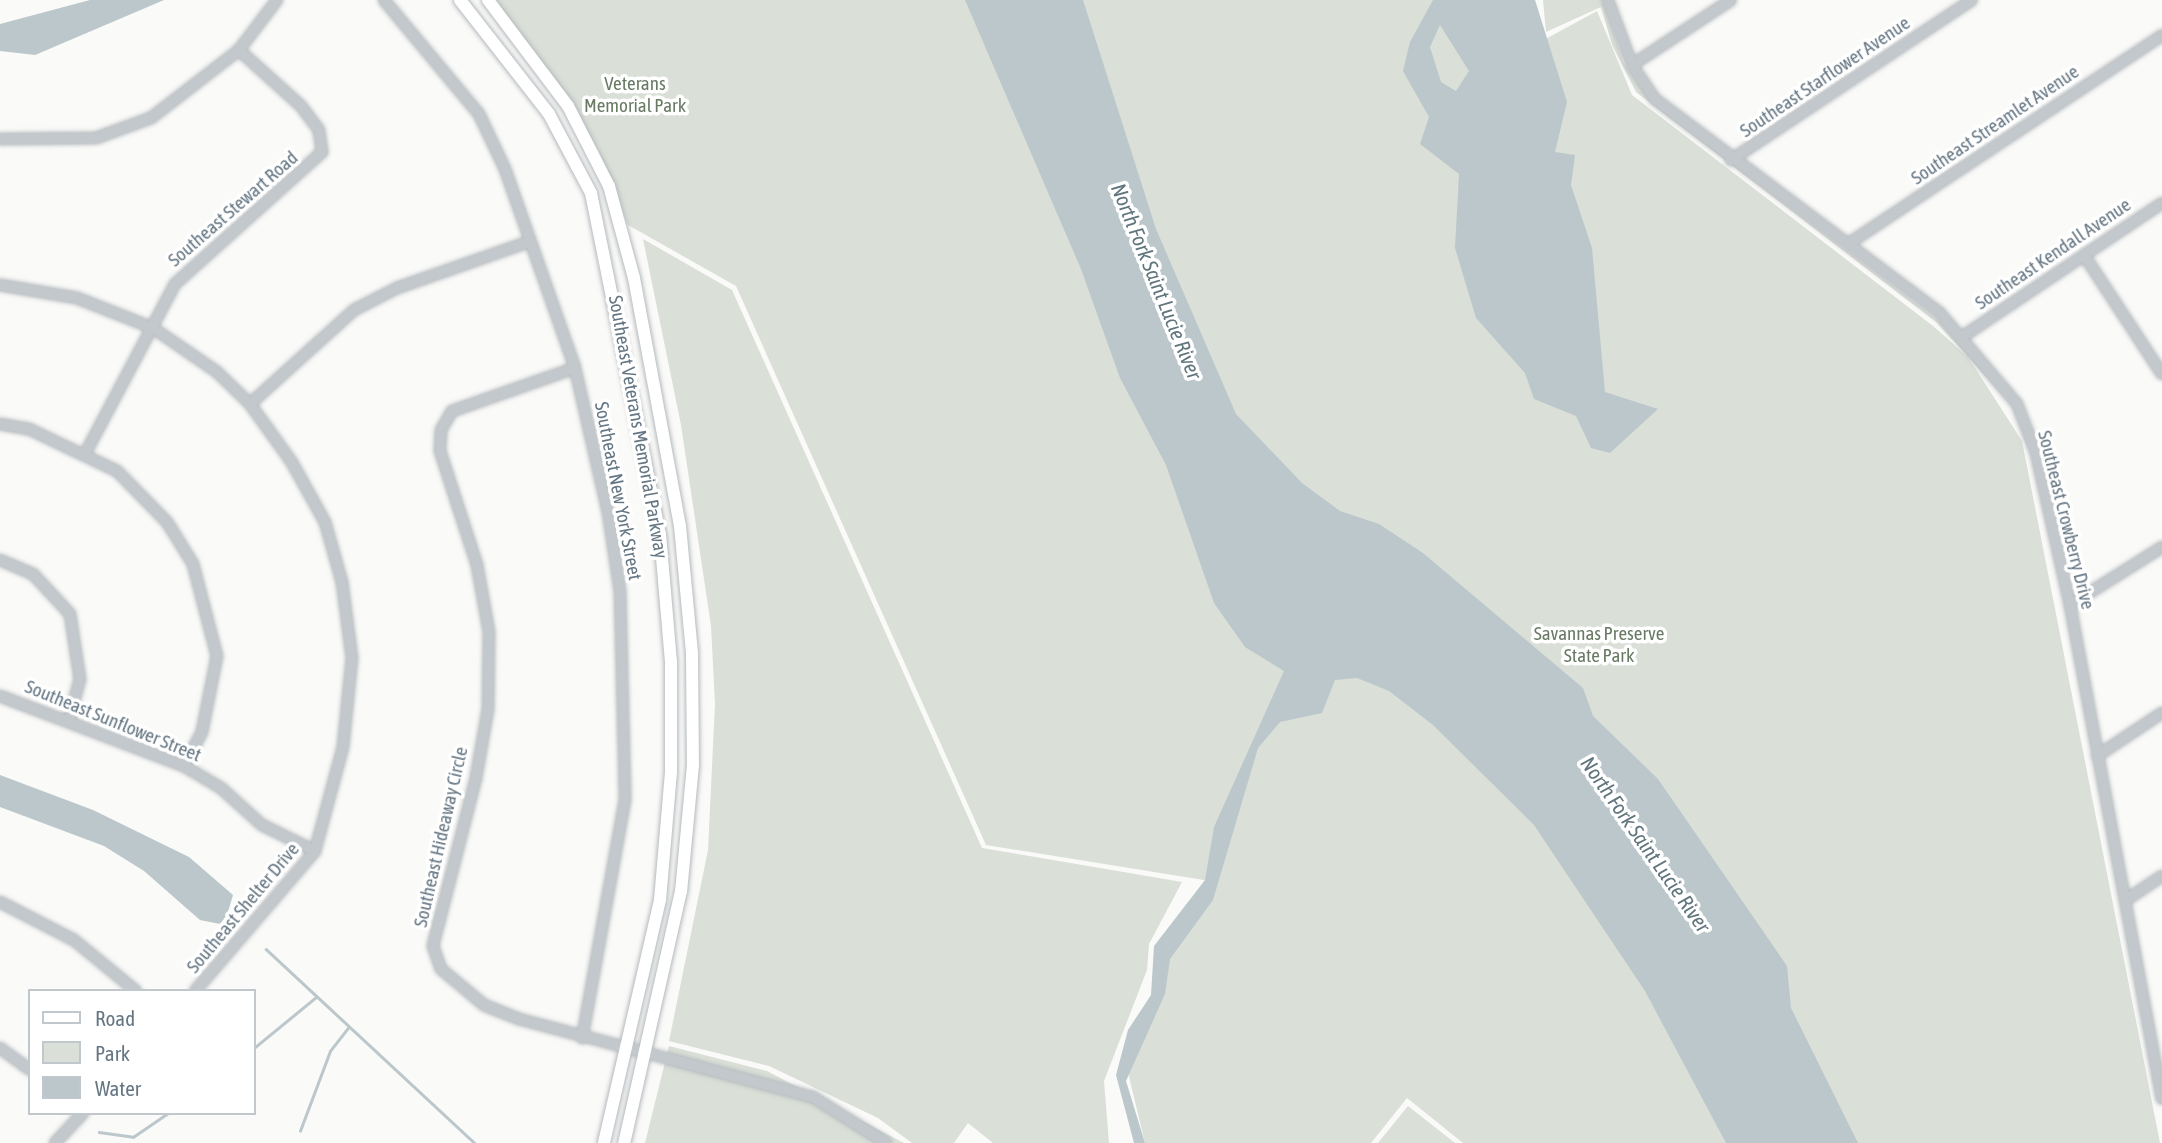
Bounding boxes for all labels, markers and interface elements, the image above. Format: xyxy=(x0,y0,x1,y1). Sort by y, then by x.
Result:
street label: Southeast Starflower Avenue xyxy=(1736,12,1914,142)
street label: Southeast Streamlet Avenue xyxy=(1907,60,2083,190)
park label: Veterans Memorial Park xyxy=(584,73,686,117)
street label: Southeast Stewart Road xyxy=(163,146,303,272)
water label: North Fork Saint Lucie River xyxy=(1106,179,1208,383)
street label: Southeast Kendall Avenue xyxy=(1971,193,2135,315)
street label: Southeast Veterans Memorial Parkway xyxy=(604,294,672,560)
street label: Southeast New York Street xyxy=(590,400,646,582)
street label: Southeast Crowberry Drive xyxy=(2033,428,2099,612)
park label: Savannas Preserve State Park xyxy=(1534,623,1664,667)
street label: Southeast Sunflower Street xyxy=(22,675,204,767)
street label: Southeast Hideaway Circle xyxy=(409,745,473,929)
water label: North Fork Saint Lucie River xyxy=(1576,751,1716,937)
street label: Southeast Shelter Drive xyxy=(182,838,304,978)
legend xyxy=(28,989,256,1115)
text: Road xyxy=(95,1006,135,1030)
text: Park xyxy=(95,1041,130,1065)
text: Water xyxy=(95,1076,141,1100)

